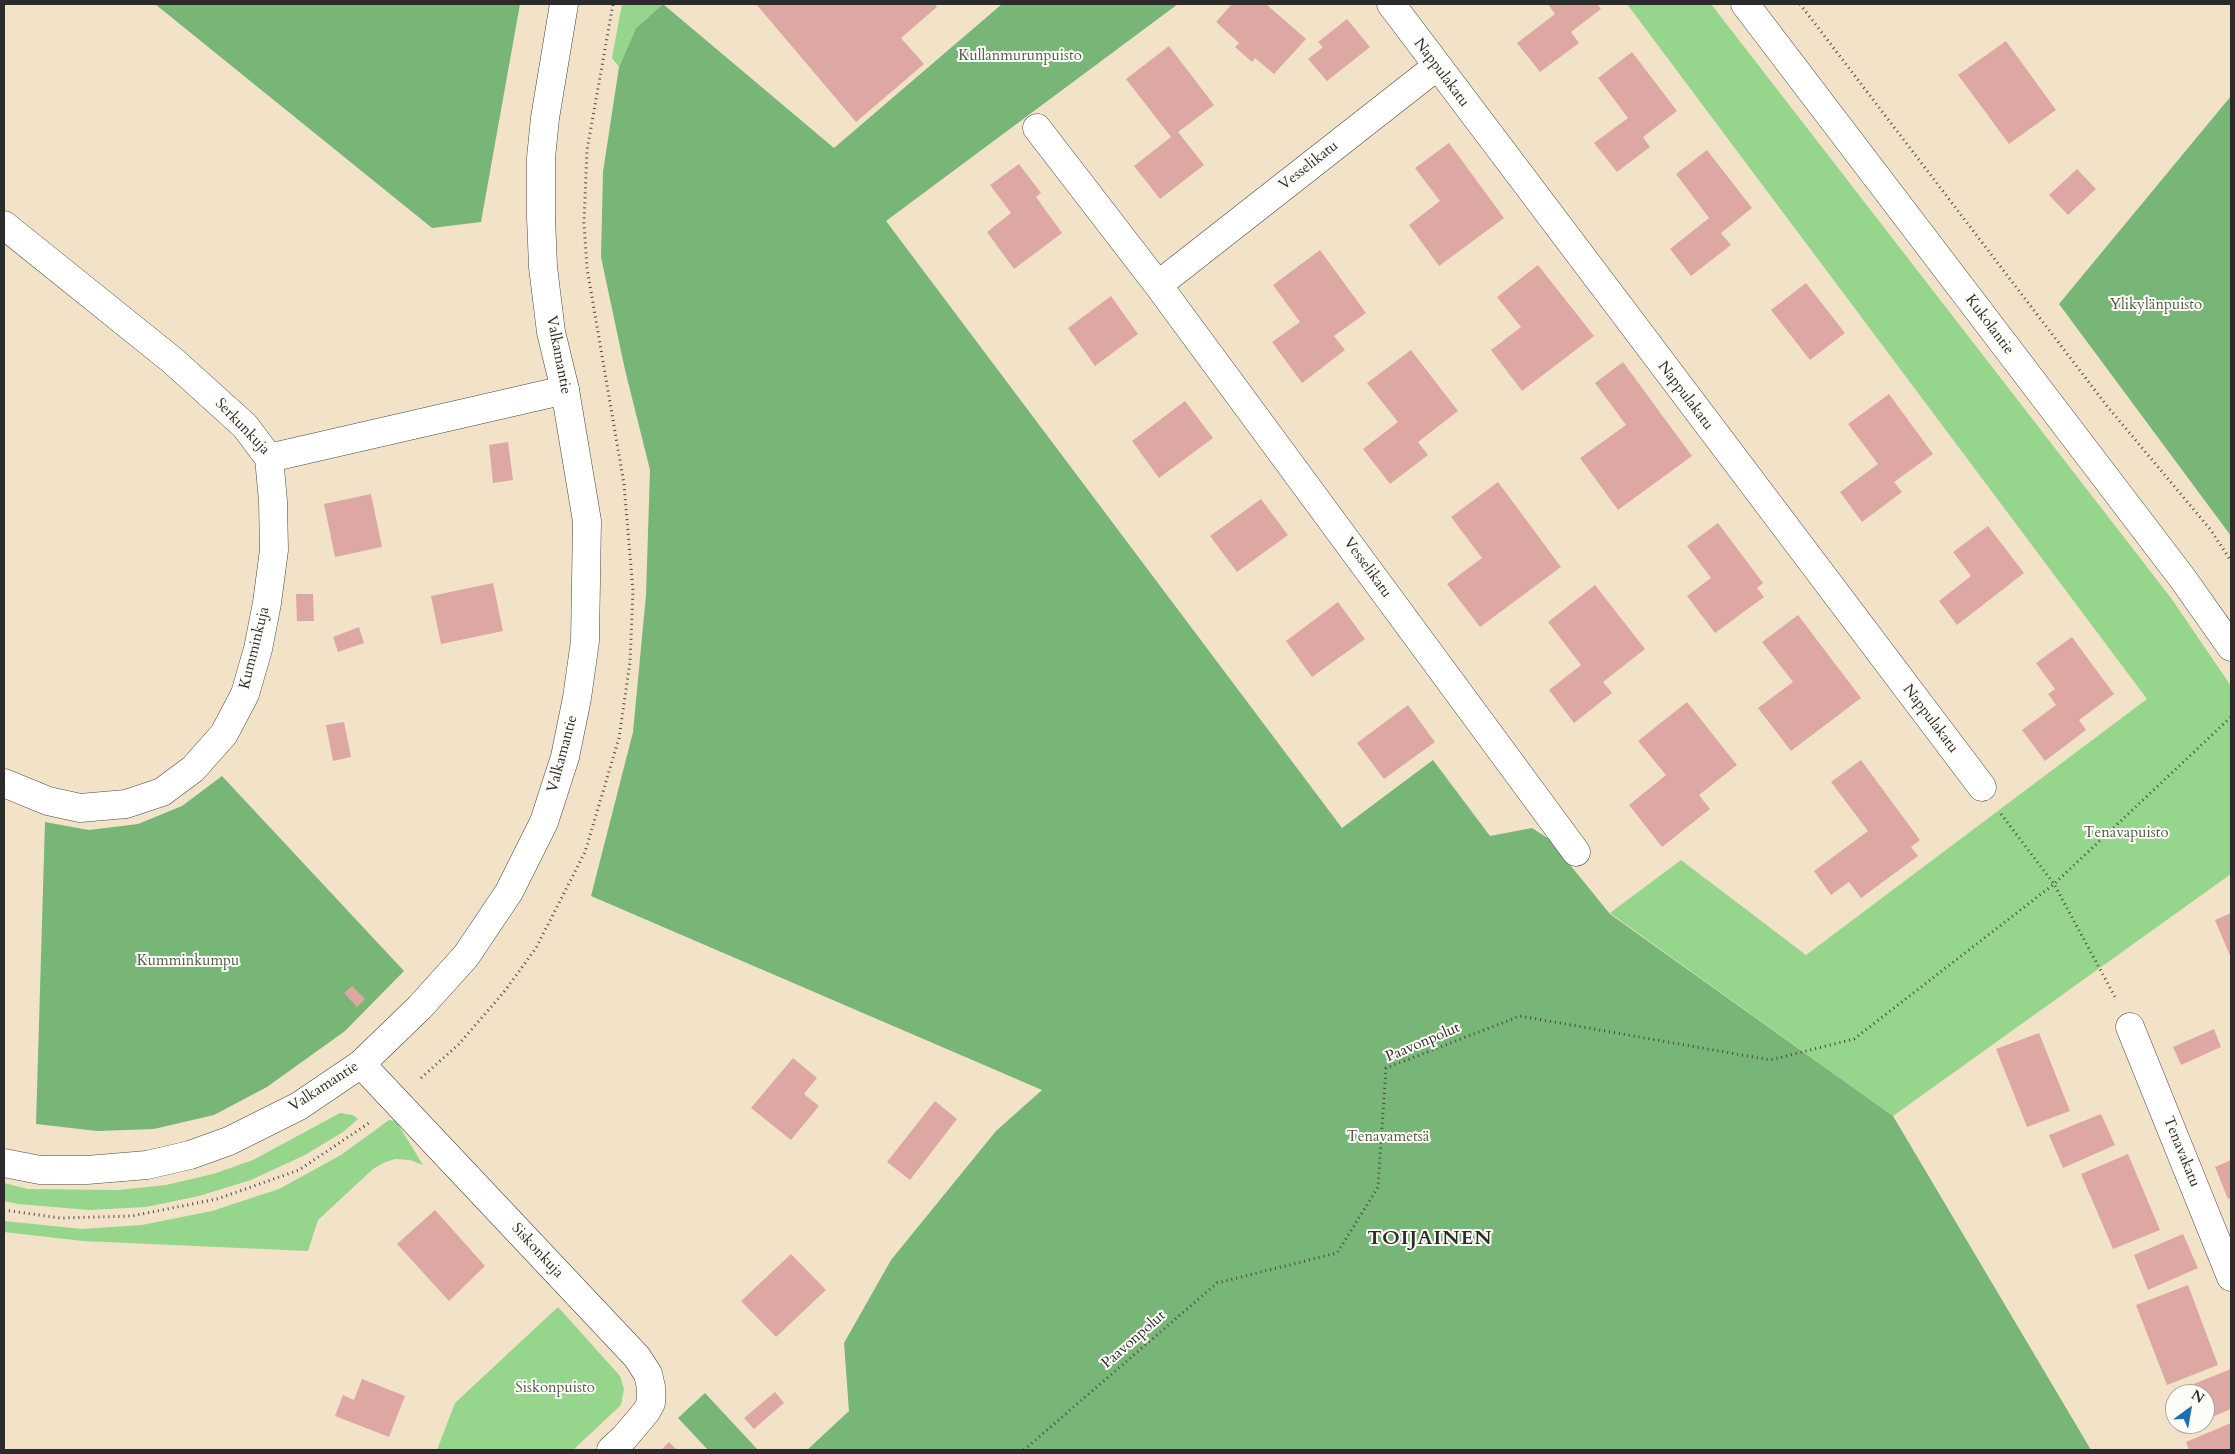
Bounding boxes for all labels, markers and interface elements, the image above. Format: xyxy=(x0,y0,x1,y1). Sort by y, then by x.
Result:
street label: Nappulakatu xyxy=(1409,35,1473,111)
park label: Kullanmurunpuisto xyxy=(958,48,1082,66)
street label: Vesselikatu xyxy=(1276,137,1342,195)
street label: Kukolantie xyxy=(1961,292,2017,358)
park label: Ylikylänpuisto xyxy=(2110,297,2202,315)
street label: Valkamantie xyxy=(542,314,574,396)
street label: Nappulakatu xyxy=(1653,358,1717,434)
street label: Serkunkuja xyxy=(211,395,273,459)
street label: Vesselikatu xyxy=(1339,534,1395,602)
street label: Kumminkuja xyxy=(236,605,274,691)
street label: Nappulakatu xyxy=(1898,681,1962,757)
street label: Valkamantie xyxy=(544,713,582,795)
park label: Tenavapuisto xyxy=(2083,825,2169,843)
park label: Kumminkumpu xyxy=(137,953,239,971)
street label: Paavonpolut xyxy=(1383,1019,1463,1067)
street label: Valkamantie xyxy=(286,1058,362,1116)
street label: Tenavakatu xyxy=(2159,1114,2203,1190)
park label: Tenavametsä xyxy=(1347,1129,1429,1147)
street label: Siskonkuja xyxy=(507,1220,567,1282)
district label: TOIJAINEN xyxy=(1366,1227,1494,1251)
street label: Paavonpolut xyxy=(1098,1307,1170,1373)
park label: Siskonpuisto xyxy=(515,1380,595,1398)
north arrow xyxy=(2165,1384,2215,1434)
text: N xyxy=(2187,1385,2208,1408)

